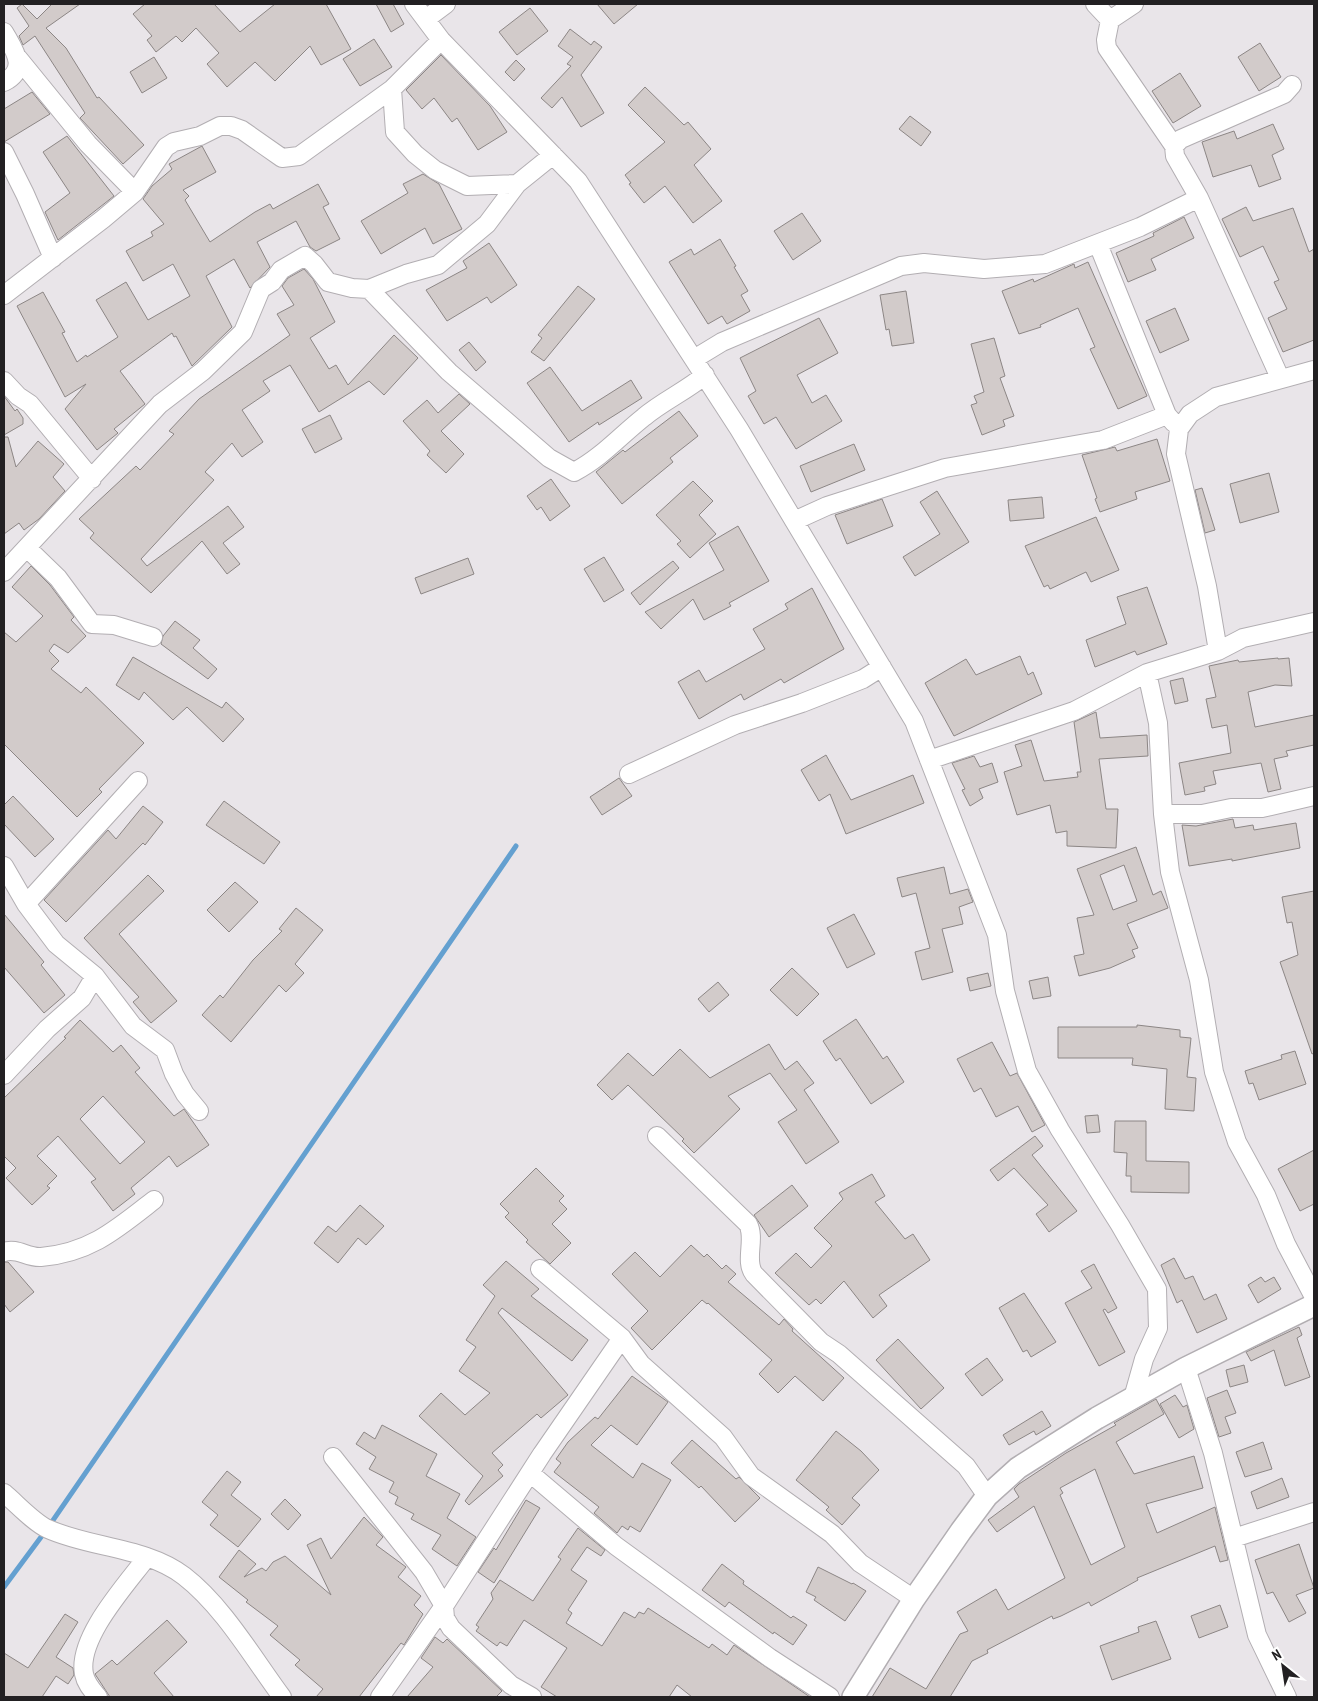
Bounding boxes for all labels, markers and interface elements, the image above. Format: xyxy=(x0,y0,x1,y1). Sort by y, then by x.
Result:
north arrow xyxy=(1258,1641,1308,1691)
text: N xyxy=(1269,1645,1284,1664)

